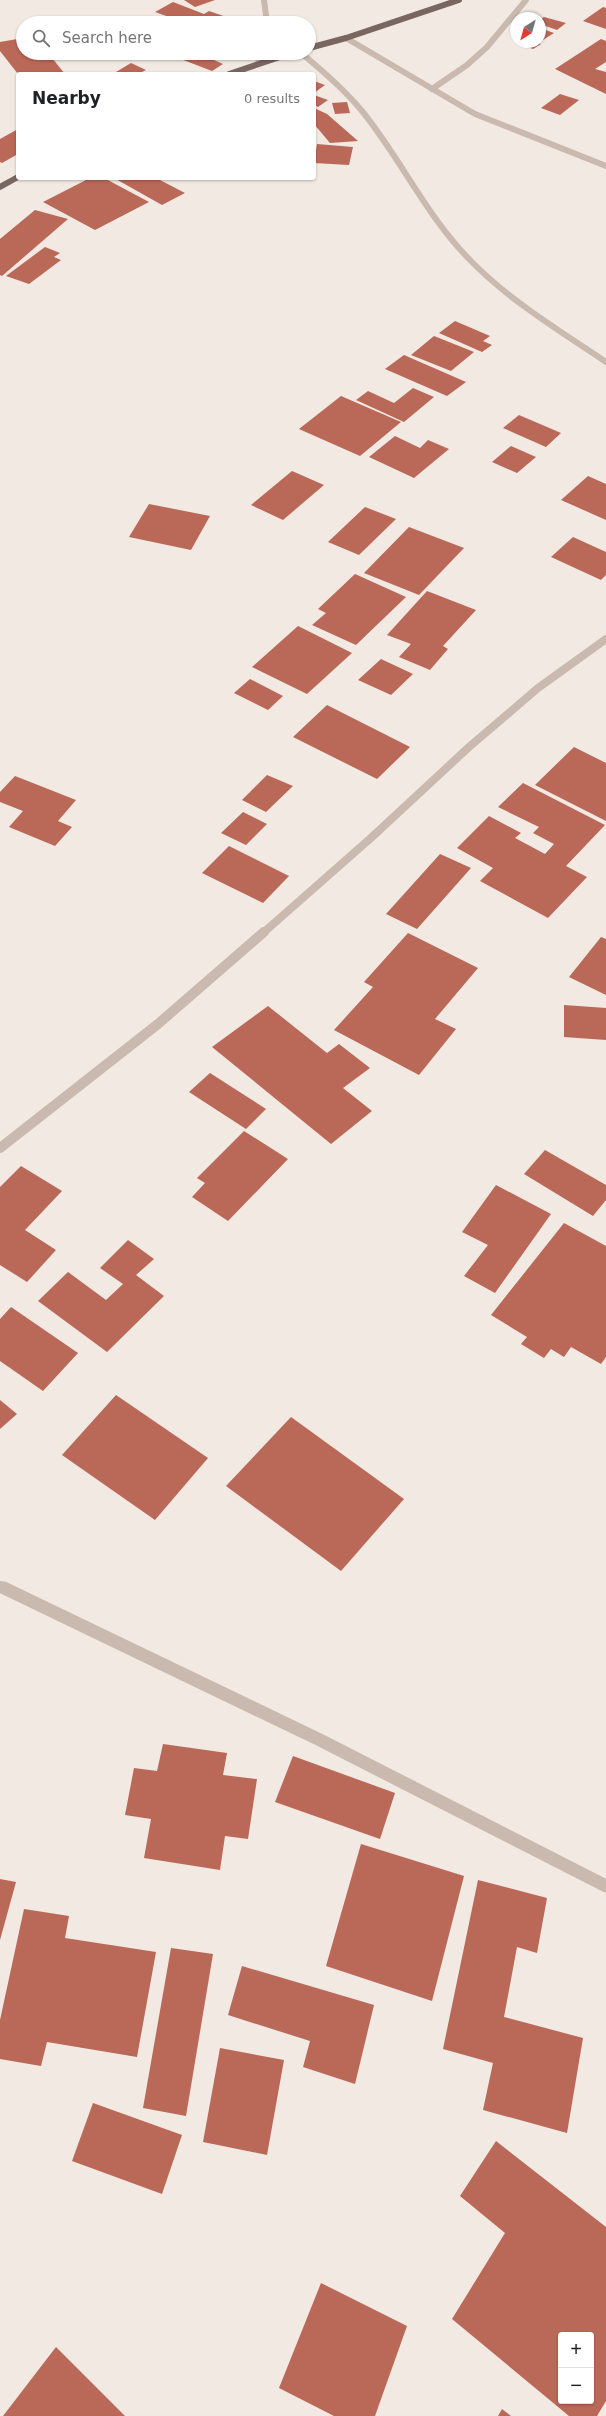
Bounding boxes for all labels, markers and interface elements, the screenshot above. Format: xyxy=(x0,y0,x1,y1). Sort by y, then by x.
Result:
north arrow xyxy=(510,12,546,48)
search box xyxy=(16,16,316,60)
icon: search xyxy=(30,27,52,49)
text: Search here xyxy=(62,29,152,47)
text: Nearby xyxy=(32,88,101,108)
text: 0 results xyxy=(244,91,300,106)
map controls xyxy=(558,2332,594,2404)
button: + xyxy=(558,2332,594,2368)
button: − xyxy=(558,2368,594,2404)

